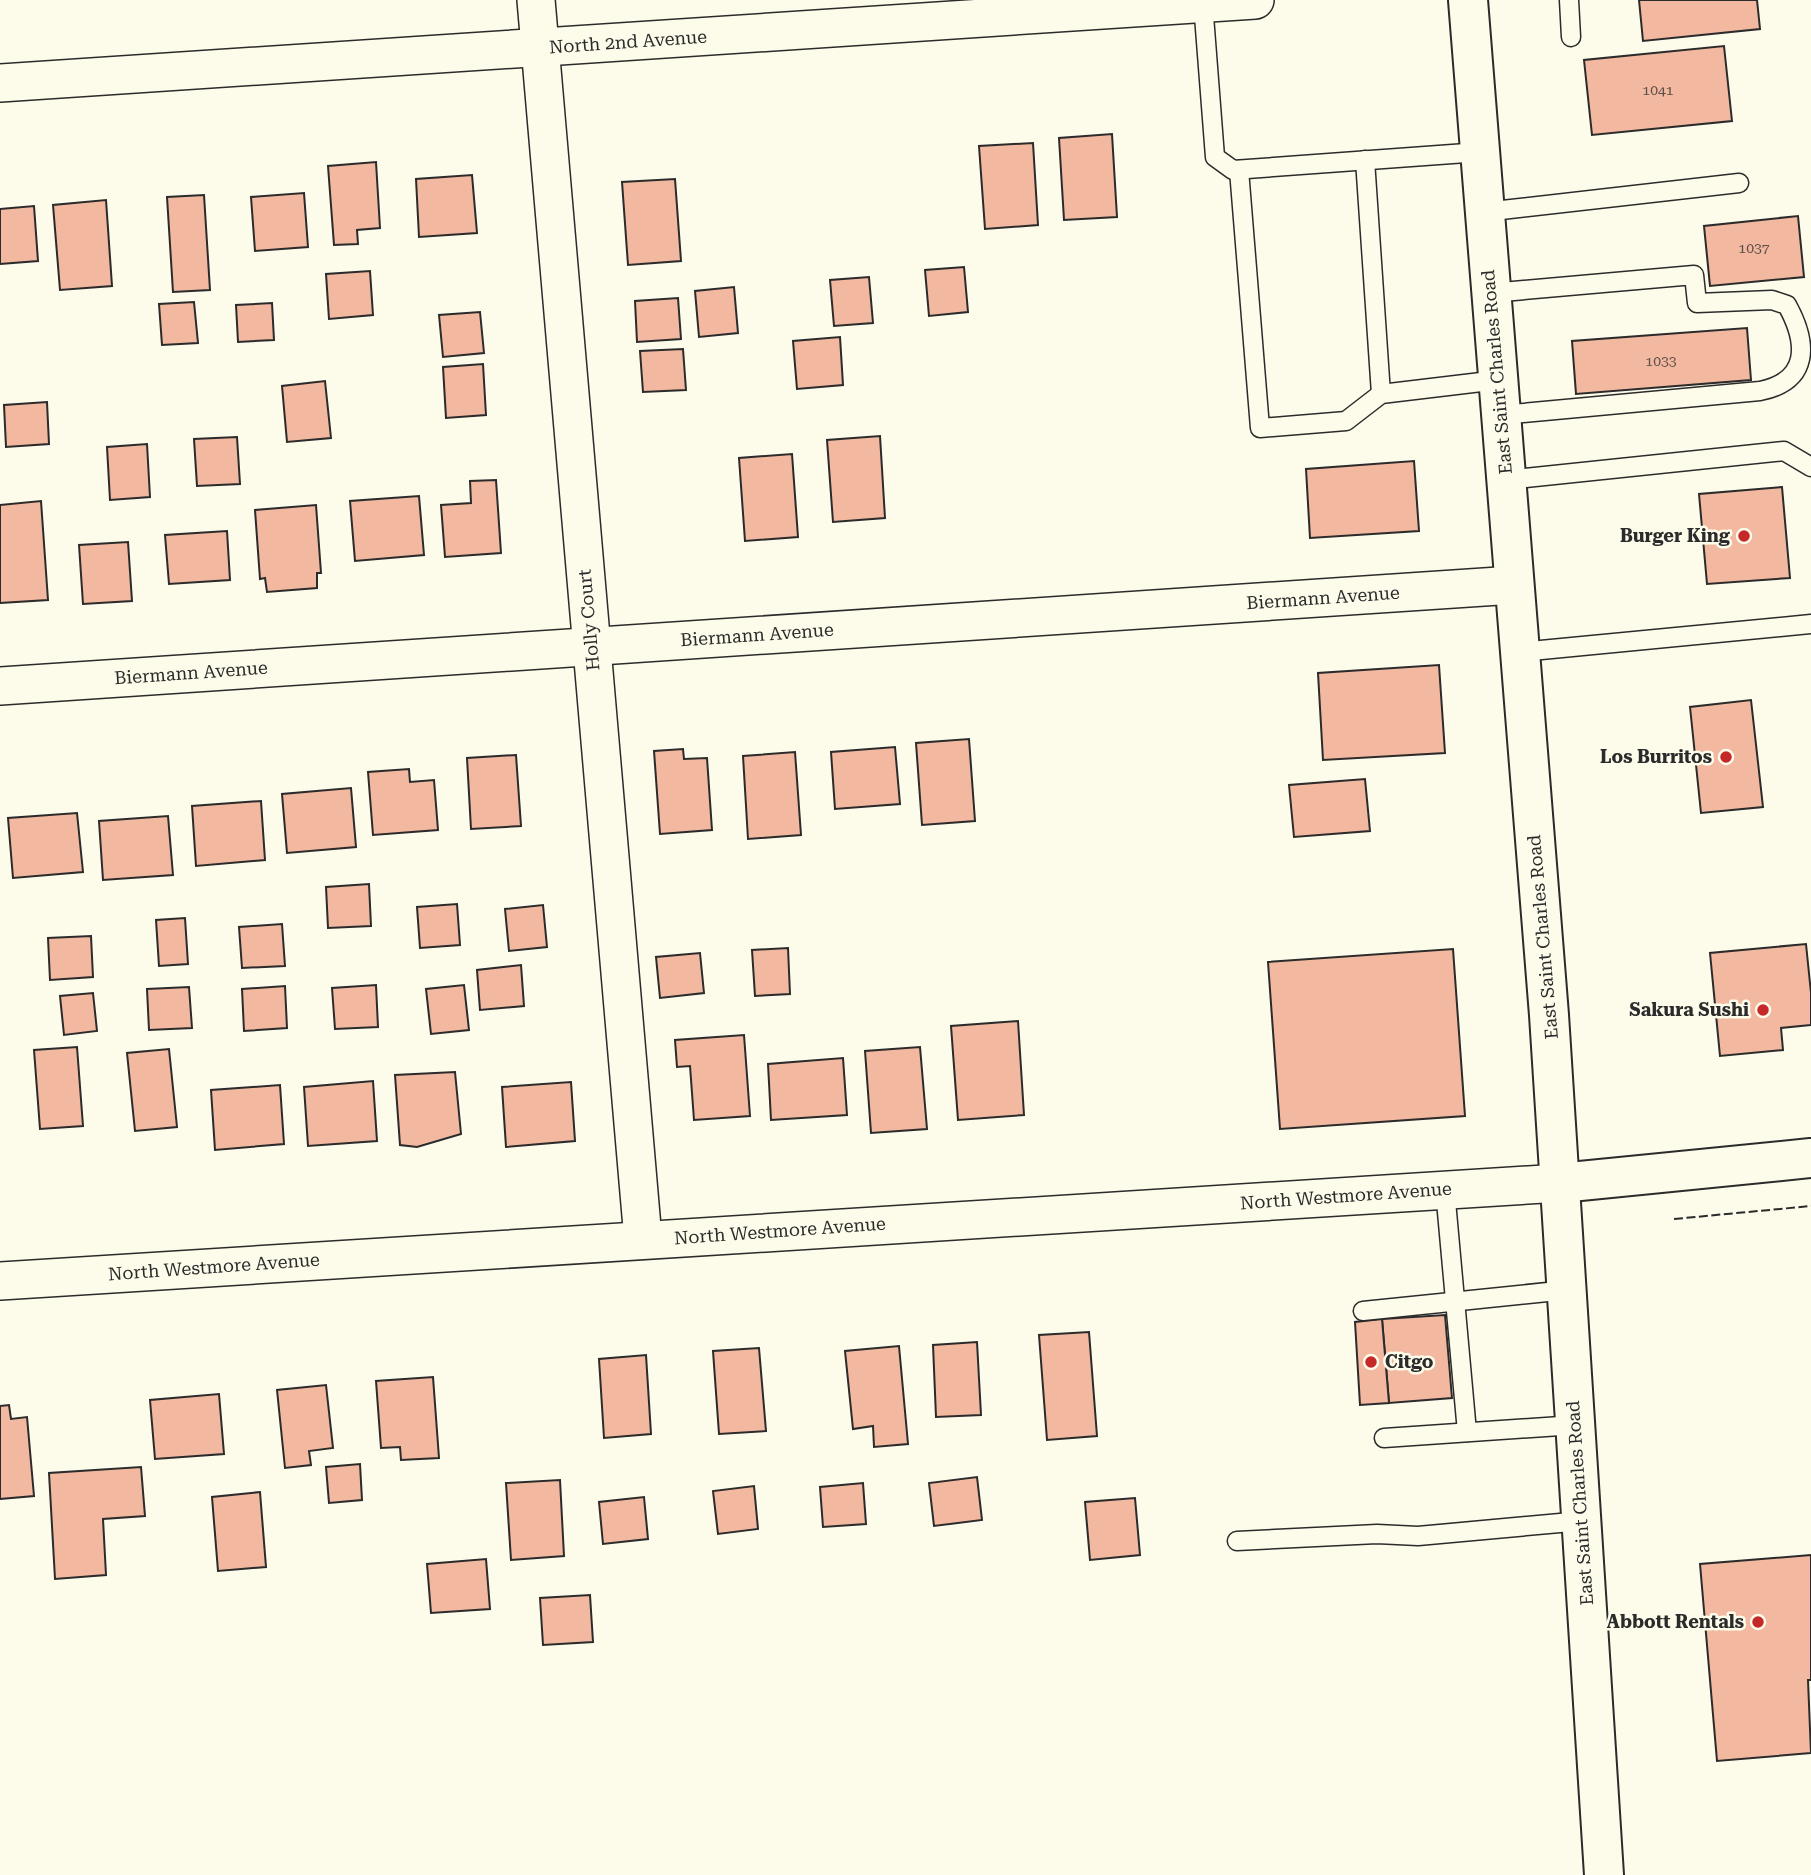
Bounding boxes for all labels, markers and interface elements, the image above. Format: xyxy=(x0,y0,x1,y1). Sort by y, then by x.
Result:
street label: North 2nd Avenue xyxy=(548,26,708,57)
house number: 1041 xyxy=(1642,82,1674,98)
house number: 1037 xyxy=(1738,240,1770,256)
street label: East Saint Charles Road xyxy=(1477,268,1516,475)
house number: 1033 xyxy=(1645,353,1677,369)
place label: Burger King xyxy=(1620,525,1731,546)
marker: Burger King xyxy=(1736,528,1752,544)
street label: Holly Court xyxy=(574,568,603,672)
street label: Biermann Avenue xyxy=(1246,582,1400,613)
street label: Biermann Avenue xyxy=(680,619,834,650)
street label: Biermann Avenue xyxy=(114,657,268,688)
place label: Los Burritos xyxy=(1600,746,1712,767)
marker: Los Burritos xyxy=(1718,749,1734,765)
street label: East Saint Charles Road xyxy=(1523,833,1562,1040)
place label: Sakura Sushi xyxy=(1629,999,1749,1020)
marker: Sakura Sushi xyxy=(1755,1002,1771,1018)
street label: North Westmore Avenue xyxy=(1239,1178,1453,1213)
street label: North Westmore Avenue xyxy=(673,1213,887,1248)
street label: North Westmore Avenue xyxy=(107,1249,321,1284)
place label: Citgo xyxy=(1385,1351,1434,1372)
marker: Citgo xyxy=(1363,1354,1379,1370)
street label: East Saint Charles Road xyxy=(1562,1399,1597,1606)
place label: Abbott Rentals xyxy=(1607,1611,1744,1632)
marker: Abbott Rentals xyxy=(1750,1614,1766,1630)

